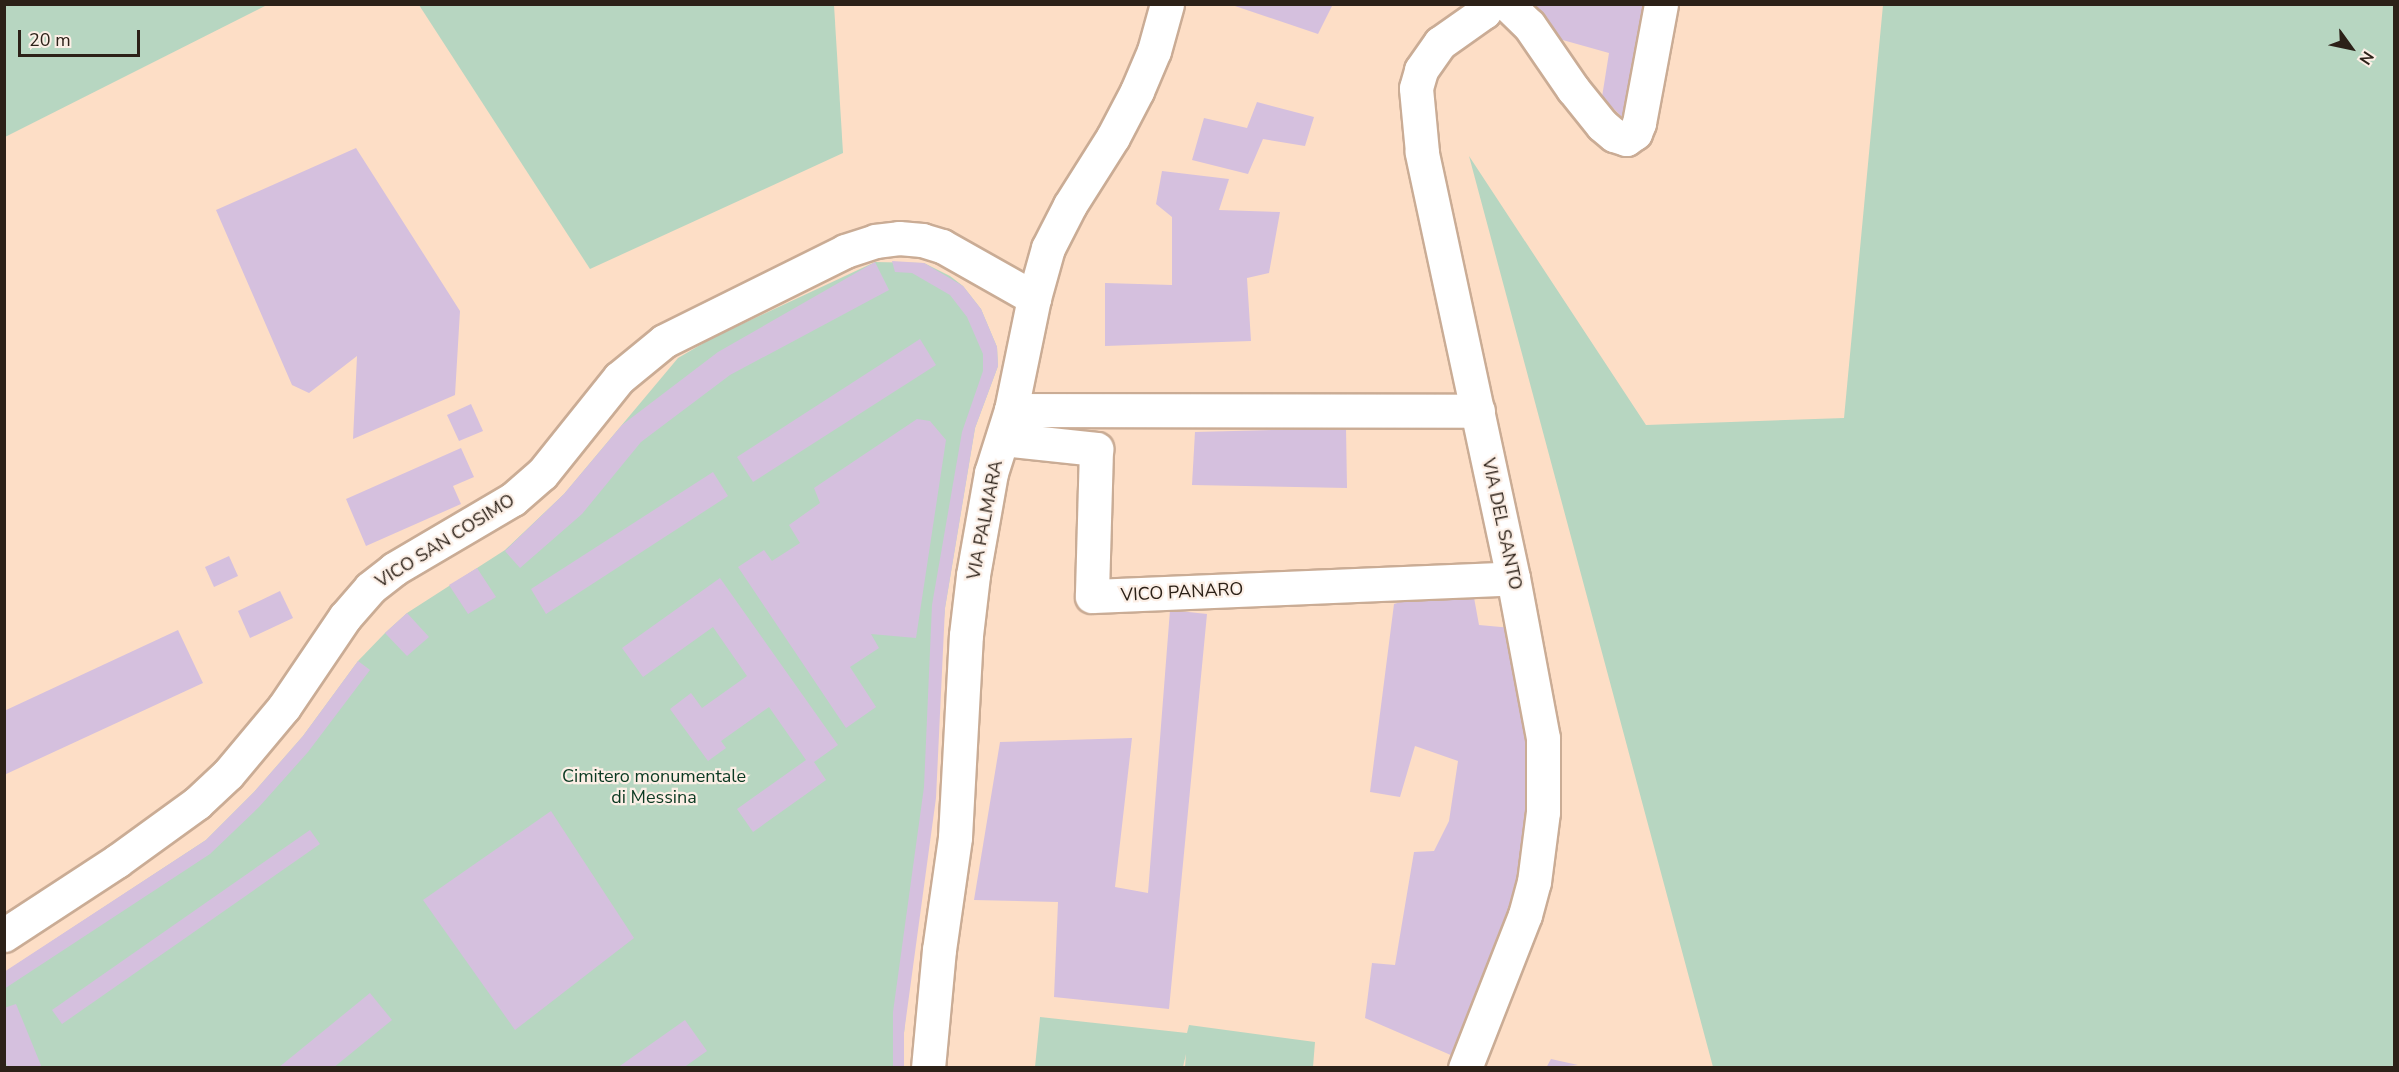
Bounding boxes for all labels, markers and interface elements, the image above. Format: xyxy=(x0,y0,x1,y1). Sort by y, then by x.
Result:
scale bar xyxy=(21,18,142,56)
north arrow xyxy=(2321,18,2381,78)
text: 20 m xyxy=(29,28,71,52)
text: N xyxy=(2354,47,2379,69)
street label: VIA DEL SANTO xyxy=(1477,456,1527,592)
street label: VIA PALMARA xyxy=(963,458,1007,582)
street label: VICO SAN COSIMO xyxy=(372,490,518,592)
street label: VICO PANARO xyxy=(1120,578,1244,606)
park label: Cimitero monumentale di Messina xyxy=(562,766,746,808)

